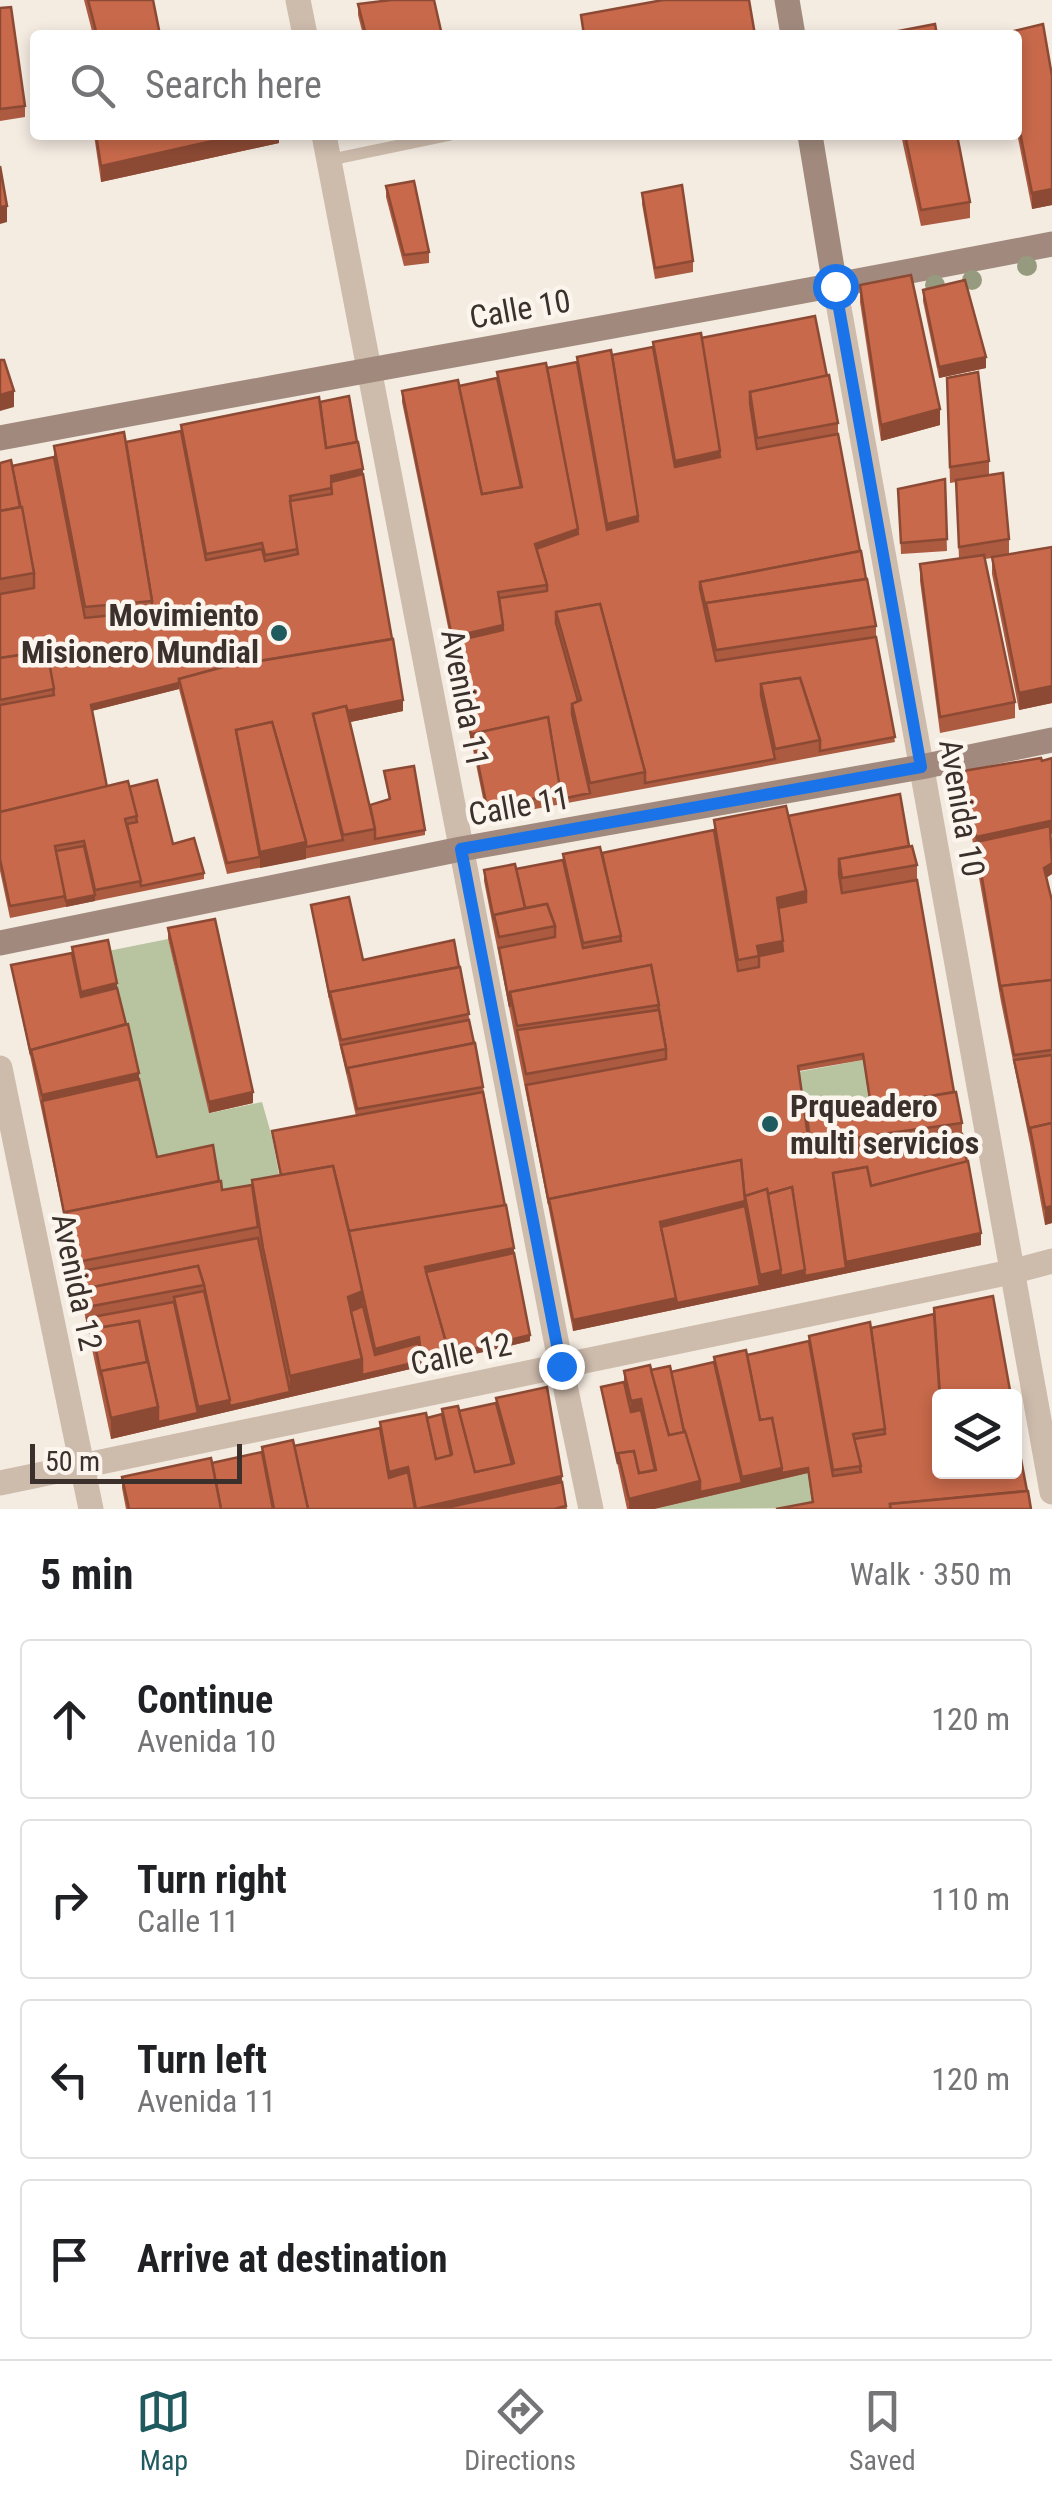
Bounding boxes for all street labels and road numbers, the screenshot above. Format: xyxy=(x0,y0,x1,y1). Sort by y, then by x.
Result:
street label: Calle 10 xyxy=(466,281,574,337)
street label: Avenida 11 xyxy=(433,626,497,770)
street label: Avenida 10 xyxy=(931,736,993,880)
street label: Calle 11 xyxy=(465,778,573,834)
street label: Avenida 12 xyxy=(44,1210,110,1354)
street label: Calle 12 xyxy=(407,1325,515,1383)

